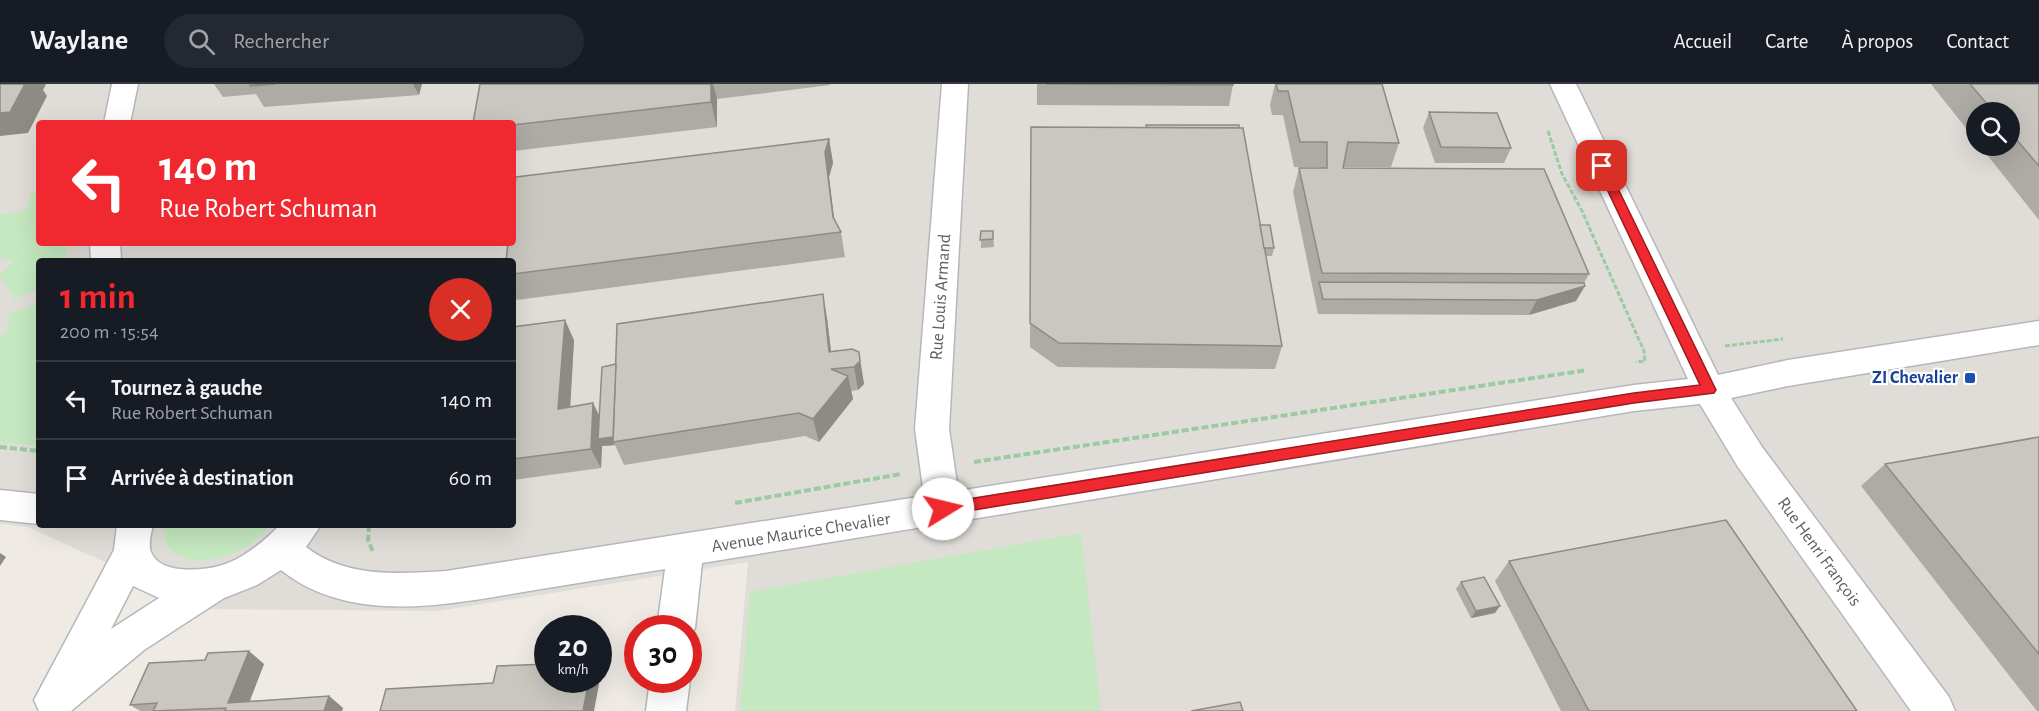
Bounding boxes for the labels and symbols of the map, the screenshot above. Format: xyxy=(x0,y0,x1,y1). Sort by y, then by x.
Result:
pin xyxy=(1576,140,1627,191)
street label: Rue Louis Armand xyxy=(928,233,954,361)
place label: ZI Chevalier xyxy=(1872,369,1959,387)
marker: ZI Chevalier xyxy=(1963,371,1977,385)
position arrow xyxy=(911,477,975,541)
street label: Rue Henri François xyxy=(1774,494,1864,610)
street label: Avenue Maurice Chevalier xyxy=(710,510,892,556)
speed limit sign: 30 xyxy=(624,615,702,693)

